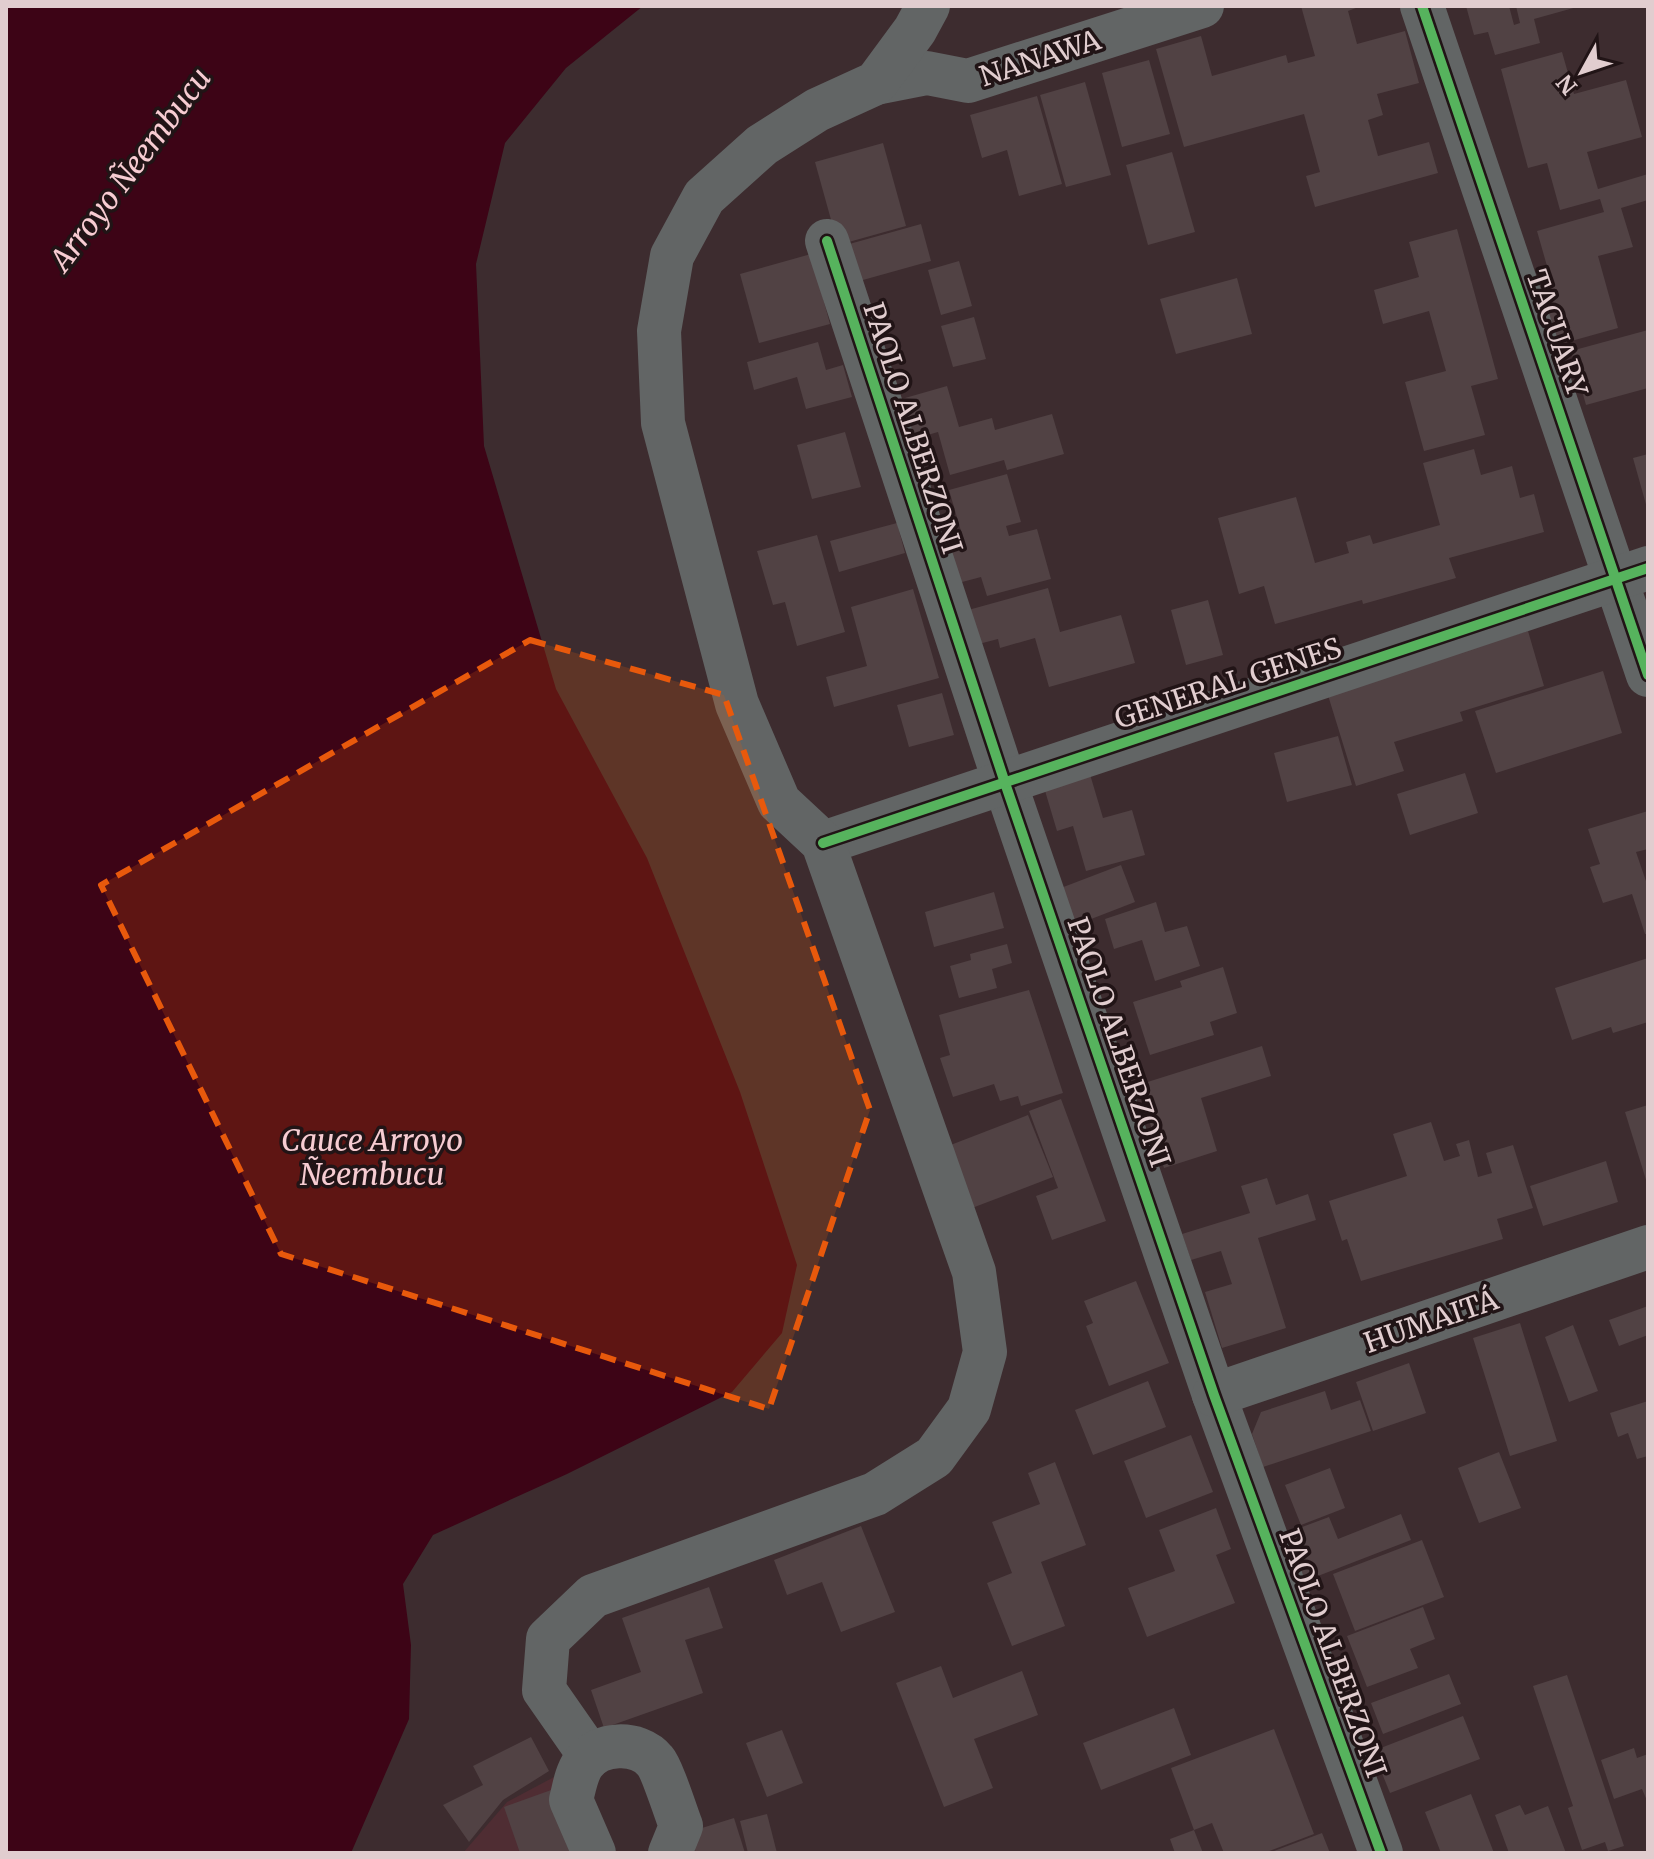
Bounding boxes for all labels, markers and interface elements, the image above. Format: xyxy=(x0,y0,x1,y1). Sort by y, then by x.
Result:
street label: NANAWA xyxy=(975,22,1105,94)
north arrow xyxy=(1542,32,1622,112)
water label: Arroyo Ñeembucu xyxy=(40,60,219,280)
text: N xyxy=(1550,69,1583,101)
street label: TACUARY xyxy=(1519,265,1596,402)
street label: PAOLO ALBERZONI xyxy=(855,298,971,558)
street label: GENERAL GENES xyxy=(1110,629,1346,737)
street label: PAOLO ALBERZONI xyxy=(1059,912,1179,1172)
water label: Cauce Arroyo Ñeembucu xyxy=(281,1121,463,1193)
street label: HUMAITÁ xyxy=(1359,1281,1503,1361)
street label: PAOLO ALBERZONI xyxy=(1271,1524,1395,1782)

